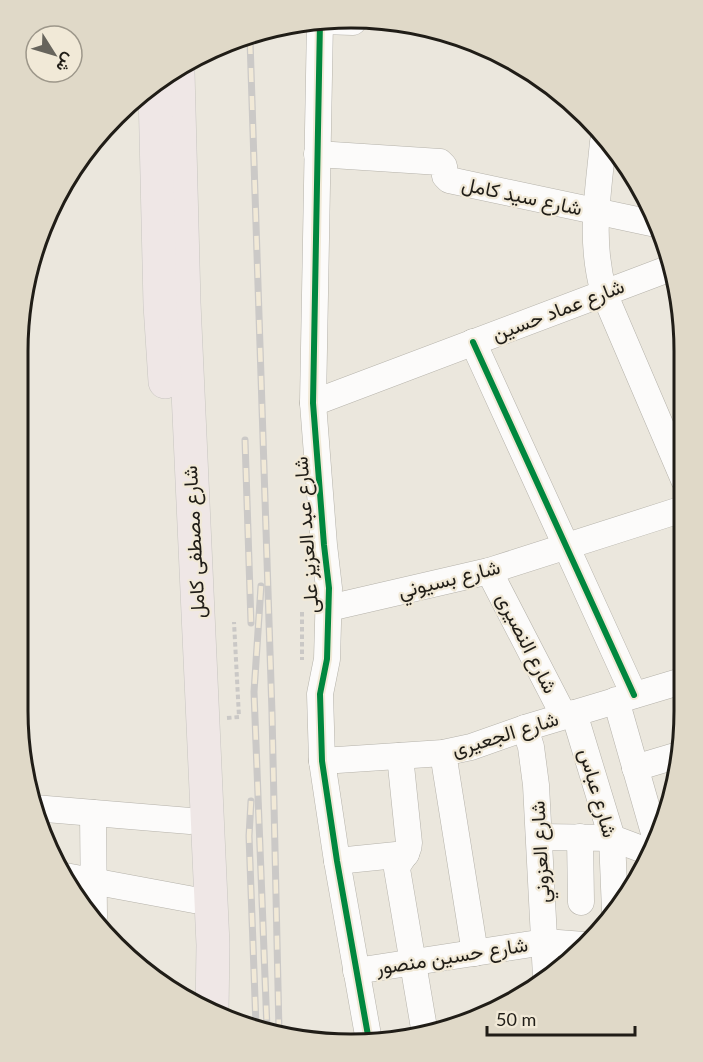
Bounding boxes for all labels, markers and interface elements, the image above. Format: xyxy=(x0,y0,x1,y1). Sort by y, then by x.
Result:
north arrow xyxy=(24,24,84,84)
text: ش xyxy=(52,49,80,77)
street label: شارع سيد كامل xyxy=(459,171,585,222)
street label: شارع عماد حسين xyxy=(488,273,628,348)
street label: شارع عبد العزيز على xyxy=(288,455,325,614)
street label: شارع مصطفى كامل xyxy=(177,465,212,619)
street label: شارع بسيوني xyxy=(395,554,504,608)
street label: شارع النصيرى xyxy=(490,588,563,698)
street label: شارع الجعيرى xyxy=(448,705,562,764)
street label: شارع عباس xyxy=(572,745,623,841)
street label: شارع العزوني xyxy=(524,800,560,904)
street label: شارع حسين منصور xyxy=(373,931,530,982)
scale bar xyxy=(487,999,636,1037)
text: 50 m xyxy=(496,1008,536,1030)

